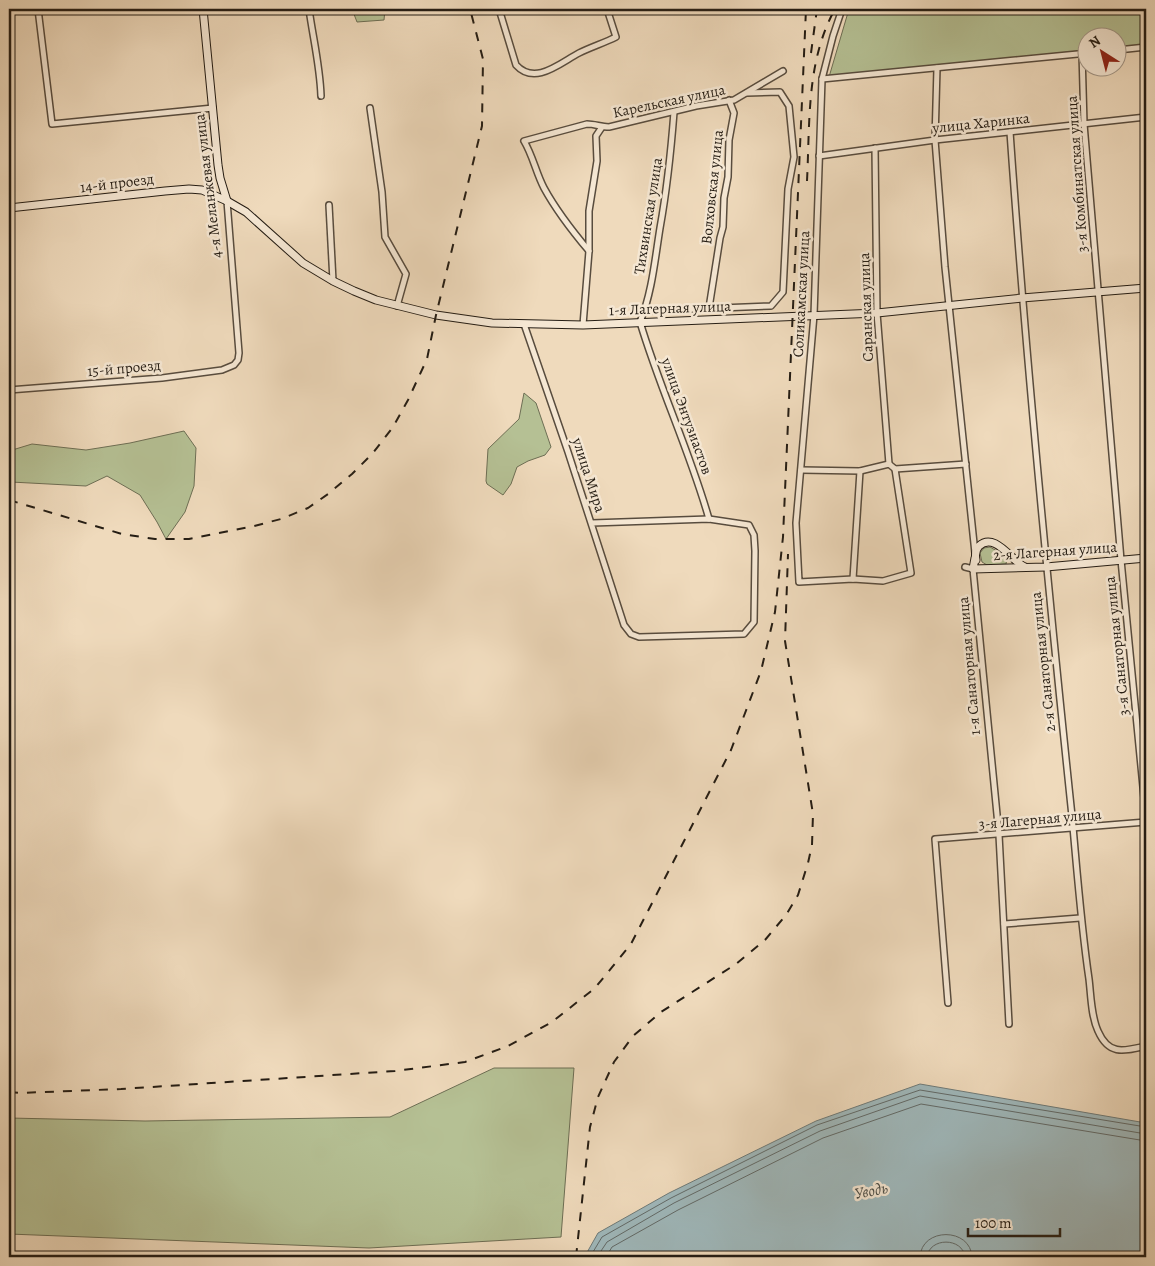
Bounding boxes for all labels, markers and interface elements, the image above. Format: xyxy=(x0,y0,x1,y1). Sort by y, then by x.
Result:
north arrow xyxy=(1078,28,1128,78)
text: N xyxy=(1085,31,1104,53)
street label: Карельская улица xyxy=(611,79,727,123)
street label: 3-я Комбинатская улица xyxy=(1062,95,1092,253)
street label: улица Харинка xyxy=(930,108,1031,138)
street label: 4-я Меланжевая улица xyxy=(189,113,227,259)
street label: Волховская улица xyxy=(696,129,728,245)
street label: Тихвинская улица xyxy=(629,156,667,276)
street label: 14-й проезд xyxy=(79,169,155,197)
street label: Соликамская улица xyxy=(788,230,814,358)
street label: Саранская улица xyxy=(854,252,878,362)
street label: 1-я Лагерная улица xyxy=(609,296,732,320)
street label: улица Энтузиастов xyxy=(656,354,717,477)
street label: 15-й проезд xyxy=(86,355,162,381)
street label: улица Мира xyxy=(567,434,610,515)
street label: 2-я Лагерная улица xyxy=(992,537,1118,565)
street label: 3-я Санаторная улица xyxy=(1100,575,1134,717)
street label: 2-я Санаторная улица xyxy=(1026,591,1060,733)
street label: 1-я Санаторная улица xyxy=(953,596,985,736)
street label: 3-я Лагерная улица xyxy=(978,804,1102,834)
water label: Уводь xyxy=(853,1177,890,1205)
scale bar xyxy=(968,1206,1060,1238)
text: 100 m xyxy=(975,1213,1012,1233)

